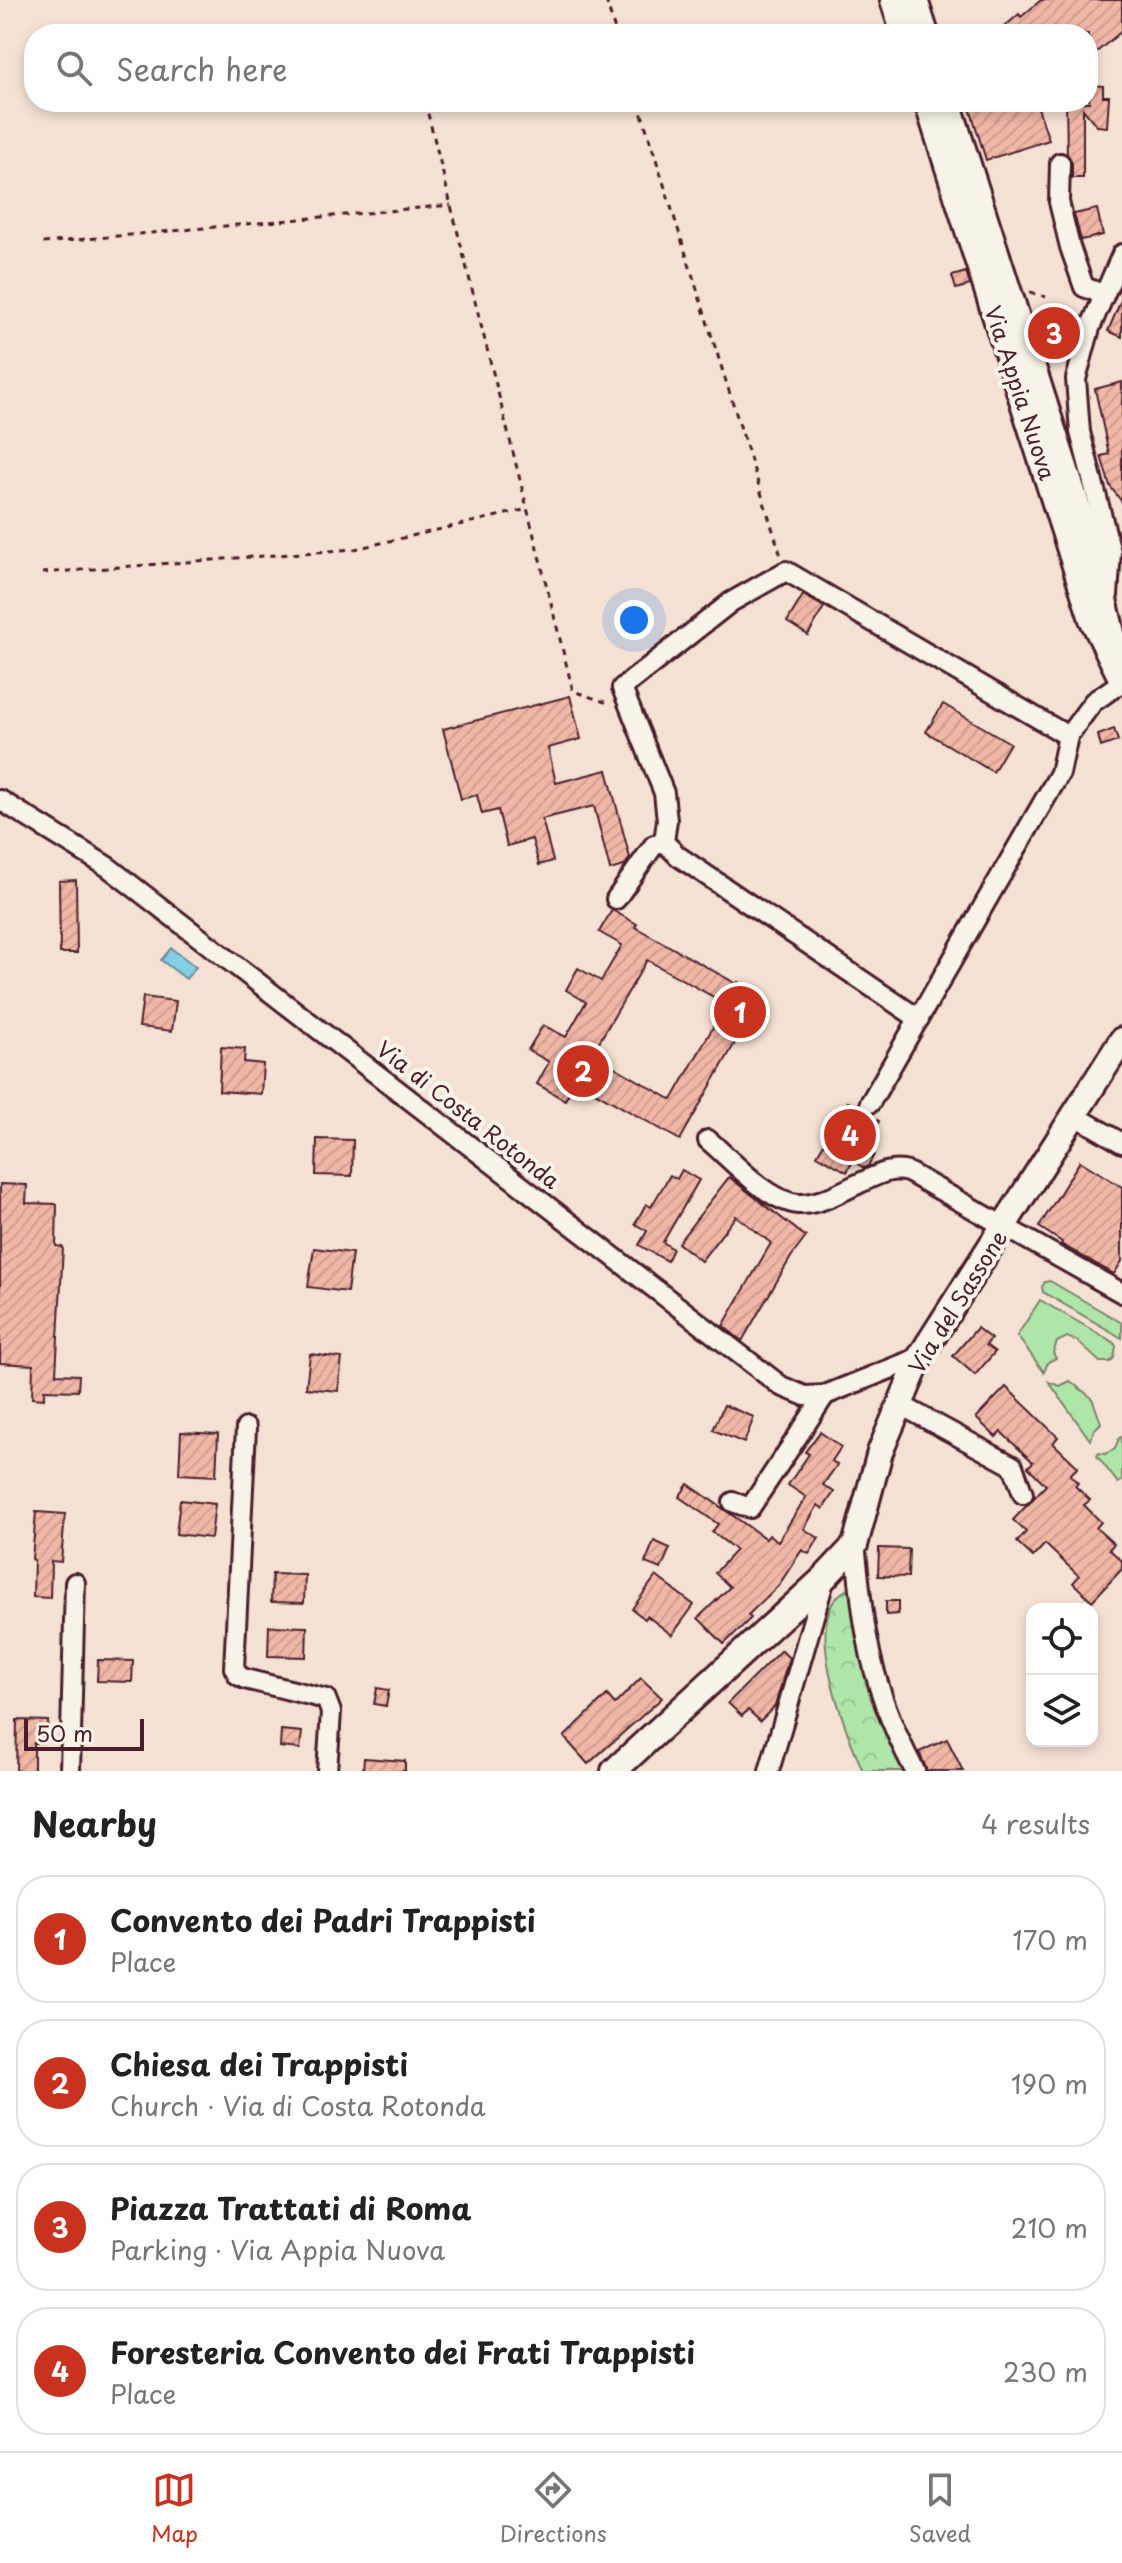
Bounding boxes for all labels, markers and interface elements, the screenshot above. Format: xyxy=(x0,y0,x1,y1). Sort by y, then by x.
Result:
search box xyxy=(24,24,1098,112)
icon: search xyxy=(52,46,96,90)
text: Search here xyxy=(116,46,288,91)
street label: Via Appia Nuova xyxy=(978,301,1065,485)
pin: 3 xyxy=(1028,303,1080,363)
your location xyxy=(614,600,654,640)
pin: 1 xyxy=(714,982,766,1042)
street label: Via di Costa Rotonda xyxy=(370,1032,568,1196)
pin: 2 xyxy=(557,1041,609,1101)
pin: 4 xyxy=(824,1105,876,1165)
street label: Via del Sassone xyxy=(899,1223,1014,1379)
map controls xyxy=(1026,1603,1098,1747)
button: locate xyxy=(1026,1603,1098,1675)
button: layers xyxy=(1026,1675,1098,1747)
scale bar xyxy=(24,1715,144,1751)
text: 50 m xyxy=(36,1716,93,1749)
text: Nearby xyxy=(32,1797,157,1849)
text: 4 results xyxy=(981,1804,1090,1843)
text: Convento dei Padri Trappisti xyxy=(110,1897,536,1942)
text: 1 xyxy=(54,1920,66,1959)
text: 170 m xyxy=(1013,1920,1088,1959)
text: Place xyxy=(110,1942,176,1981)
text: Chiesa dei Trappisti xyxy=(110,2041,408,2086)
text: 2 xyxy=(51,2064,69,2103)
text: 190 m xyxy=(1011,2064,1088,2103)
text: Church · Via di Costa Rotonda xyxy=(110,2086,486,2125)
text: Piazza Trattati di Roma xyxy=(110,2185,472,2230)
text: 3 xyxy=(51,2208,69,2247)
text: 210 m xyxy=(1011,2208,1088,2247)
text: Parking · Via Appia Nuova xyxy=(110,2230,445,2269)
text: Foresteria Convento dei Frati Trappisti xyxy=(110,2329,695,2374)
text: 4 xyxy=(51,2352,69,2391)
text: 230 m xyxy=(1003,2352,1088,2391)
text: Place xyxy=(110,2374,176,2413)
tab: Map xyxy=(151,2468,198,2549)
tab: Directions xyxy=(500,2468,607,2549)
tab: Saved xyxy=(909,2468,971,2549)

